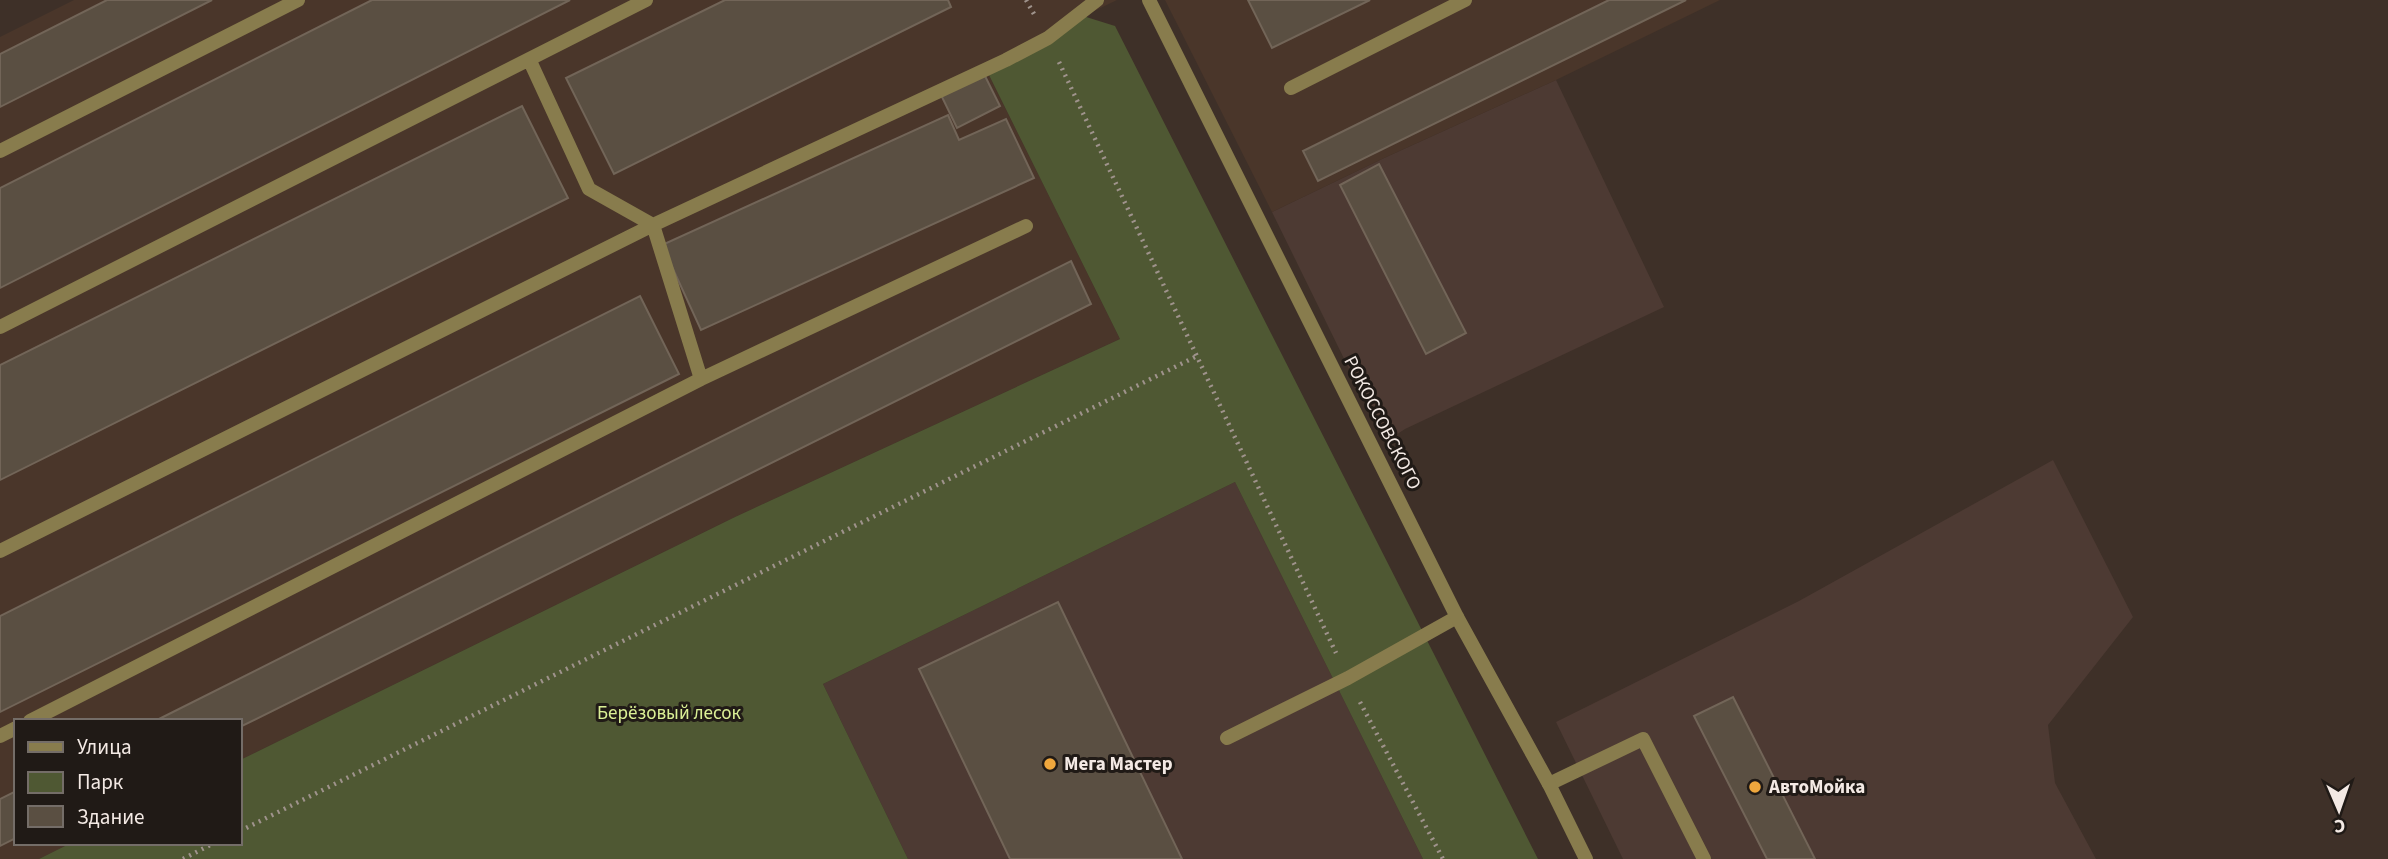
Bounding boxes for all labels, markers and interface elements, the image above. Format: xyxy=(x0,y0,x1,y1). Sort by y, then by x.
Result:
street label: РОКОССОВСКОГО xyxy=(1337,351,1427,495)
park label: Берёзовый лесок xyxy=(597,700,742,727)
legend xyxy=(14,719,242,845)
text: Улица xyxy=(77,732,132,762)
place label: Мега Мастер xyxy=(1064,751,1173,778)
marker: Мега Мастер xyxy=(1042,756,1058,772)
text: Парк xyxy=(77,767,124,797)
place label: АвтоМойка xyxy=(1768,774,1865,801)
north arrow xyxy=(2304,775,2374,845)
marker: АвтоМойка xyxy=(1747,779,1763,795)
text: Здание xyxy=(77,802,145,832)
text: С xyxy=(2334,812,2346,839)

